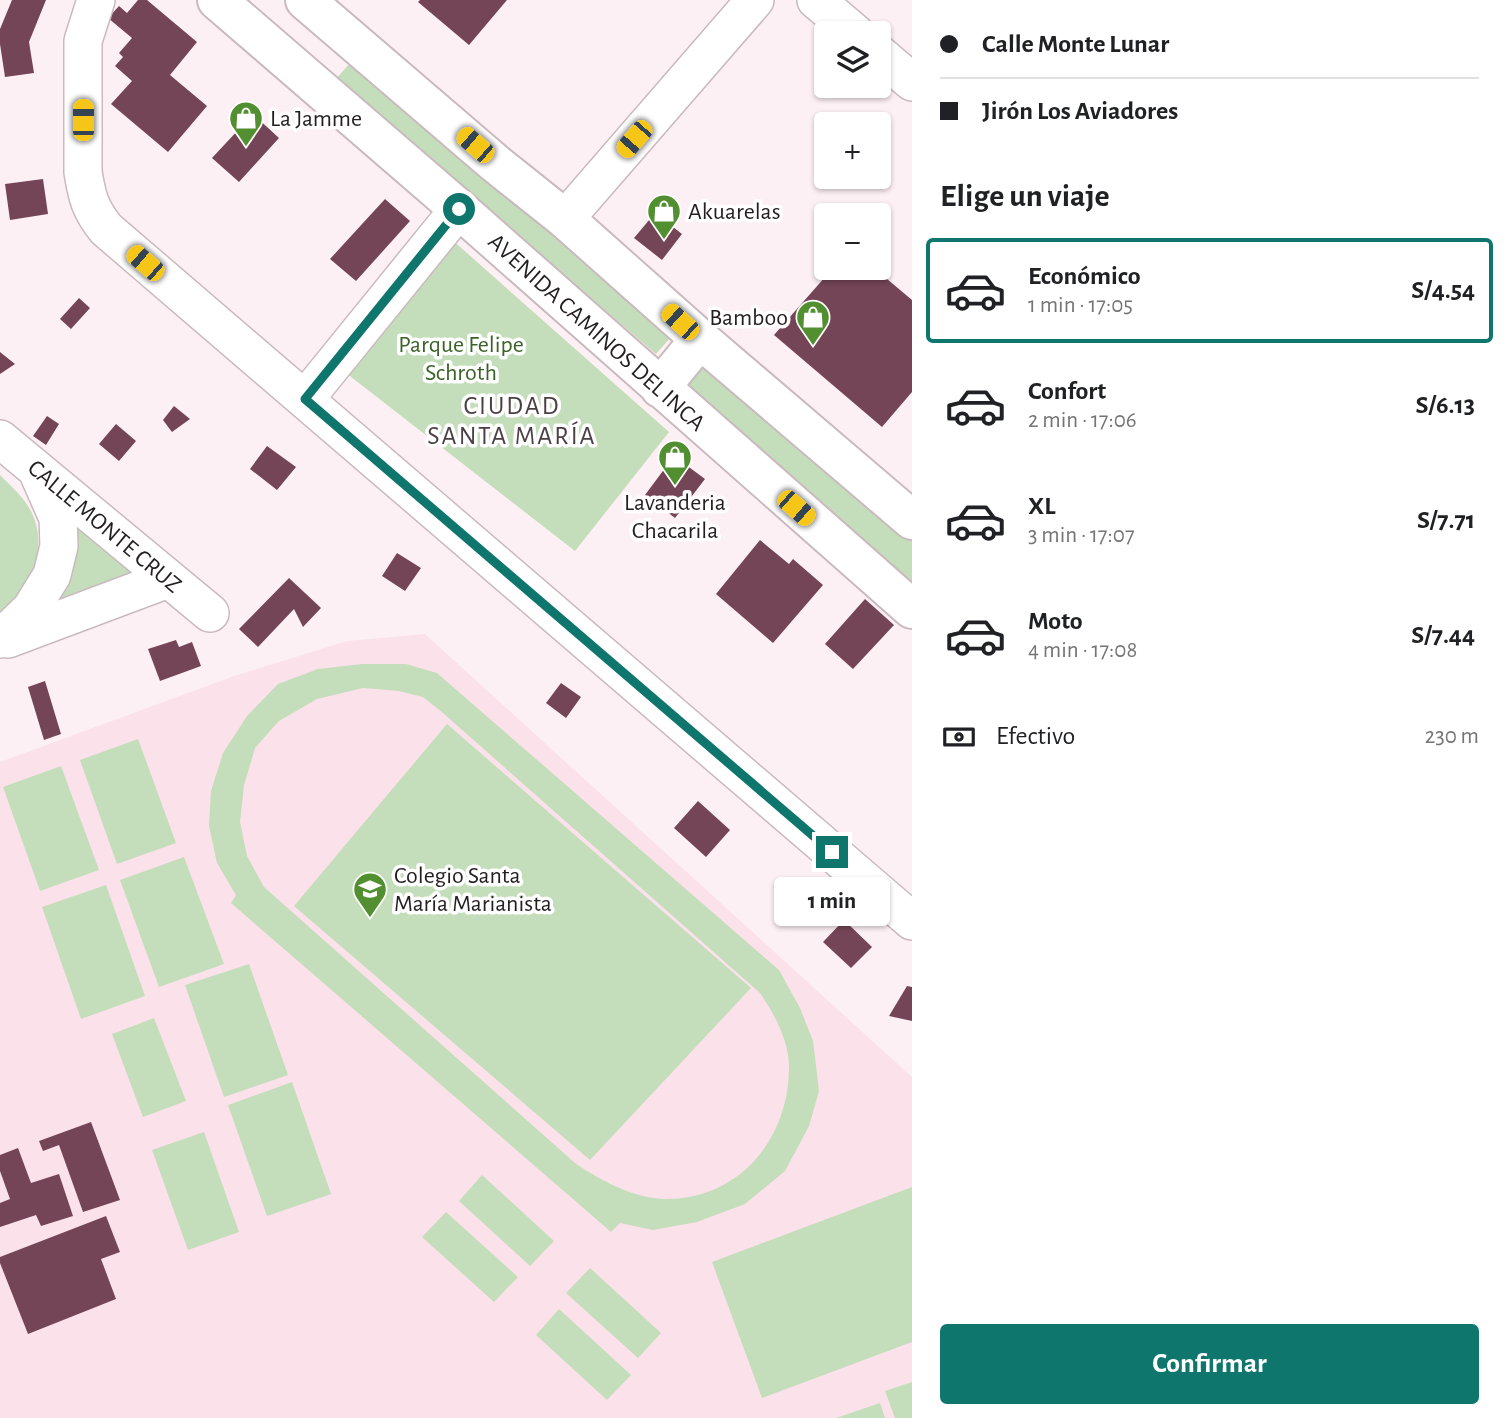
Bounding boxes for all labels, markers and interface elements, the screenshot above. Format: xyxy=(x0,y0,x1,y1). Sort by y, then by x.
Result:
map controls xyxy=(814,21,891,280)
button: layers xyxy=(814,21,891,98)
text: Calle Monte Lunar xyxy=(982,31,1169,57)
text: Jirón Los Aviadores xyxy=(982,98,1178,124)
car xyxy=(73,99,94,141)
shop icon: La Jamme xyxy=(227,99,265,148)
place label: La Jamme xyxy=(270,107,362,131)
button: + xyxy=(814,112,891,189)
car xyxy=(613,116,656,162)
car xyxy=(453,123,498,167)
text: Elige un viaje xyxy=(940,180,1110,212)
shop icon: Akuarelas xyxy=(645,192,683,241)
route start xyxy=(443,193,475,225)
place label: Akuarelas xyxy=(688,200,781,224)
button: − xyxy=(814,203,891,280)
street label: AVENIDA CAMINOS DEL INCA xyxy=(483,229,709,436)
car xyxy=(123,241,168,285)
icon: car xyxy=(944,259,1007,322)
text: Económico xyxy=(1028,263,1141,289)
text: S/4.54 xyxy=(1411,277,1475,303)
text: 1 min · 17:05 xyxy=(1028,294,1133,317)
shop icon: Bamboo xyxy=(794,298,832,347)
car xyxy=(658,300,703,344)
place label: Bamboo xyxy=(709,306,788,330)
park label: Parque Felipe Schroth xyxy=(398,333,524,385)
icon: car xyxy=(944,374,1007,437)
text: Confort xyxy=(1028,378,1106,404)
text: S/6.13 xyxy=(1416,392,1475,418)
district label: CIUDAD SANTA MARÍA xyxy=(427,393,597,449)
text: 2 min · 17:06 xyxy=(1028,409,1137,432)
shop icon: Lavanderia Chacarila xyxy=(656,438,694,487)
street label: CALLE MONTE CRUZ xyxy=(23,456,186,598)
car xyxy=(774,486,819,530)
icon: car xyxy=(944,489,1007,552)
place label: Lavanderia Chacarila xyxy=(624,491,726,543)
text: XL xyxy=(1028,493,1055,519)
text: S/7.71 xyxy=(1417,507,1475,533)
text: 3 min · 17:07 xyxy=(1028,524,1134,547)
icon: car xyxy=(944,604,1007,667)
text: Moto xyxy=(1028,608,1083,634)
text: S/7.44 xyxy=(1411,622,1475,648)
text: 4 min · 17:08 xyxy=(1028,639,1137,662)
icon: cash xyxy=(940,718,978,756)
text: Efectivo xyxy=(996,723,1075,749)
text: 230 m xyxy=(1425,725,1479,748)
route end xyxy=(816,836,848,868)
place label: Colegio Santa María Marianista xyxy=(394,864,552,916)
school or university icon: Colegio Santa María Marianista xyxy=(351,870,389,919)
callout: 1 min xyxy=(774,876,890,926)
text: 1 min xyxy=(808,890,856,913)
button: Confirmar xyxy=(940,1324,1479,1404)

